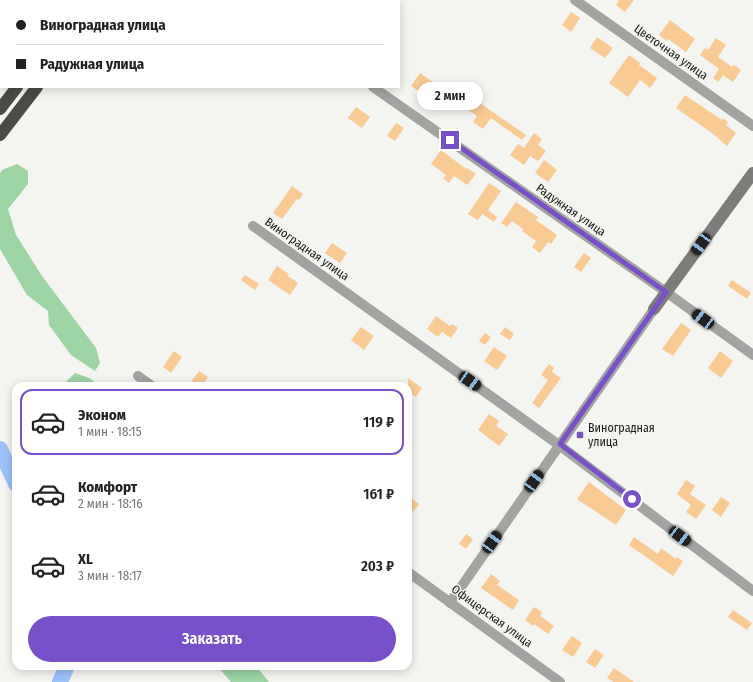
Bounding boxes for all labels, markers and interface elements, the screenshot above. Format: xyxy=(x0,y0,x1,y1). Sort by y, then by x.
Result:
text: Виноградная улица xyxy=(40,16,166,34)
street label: Цветочная улица xyxy=(631,21,711,83)
text: Радужная улица xyxy=(40,55,144,73)
callout: 2 мин xyxy=(417,82,483,110)
text: 2 мин xyxy=(435,88,465,103)
route end xyxy=(441,131,459,149)
street label: Радужная улица xyxy=(534,181,609,239)
street label: Виноградная улица xyxy=(262,215,352,283)
car xyxy=(689,231,713,257)
car xyxy=(690,307,716,331)
car xyxy=(457,369,483,393)
icon: car xyxy=(30,404,66,440)
text: Эконом xyxy=(78,406,126,424)
text: 119 ₽ xyxy=(363,413,394,431)
place label: Виноградная улица xyxy=(588,421,655,449)
text: 1 мин · 18:15 xyxy=(78,424,142,439)
marker: Виноградная улица xyxy=(575,430,585,440)
car xyxy=(522,468,546,494)
icon: car xyxy=(30,476,66,512)
text: Комфорт xyxy=(78,478,137,496)
text: 161 ₽ xyxy=(363,485,394,503)
route start xyxy=(623,490,641,508)
text: 2 мин · 18:16 xyxy=(78,496,143,511)
car xyxy=(667,524,693,548)
car xyxy=(480,529,504,555)
icon: car xyxy=(30,548,66,584)
text: XL xyxy=(78,550,93,568)
text: 203 ₽ xyxy=(361,557,394,575)
text: 3 мин · 18:17 xyxy=(78,568,142,583)
street label: Офицерская улица xyxy=(449,582,535,650)
button: Заказать xyxy=(28,616,396,662)

